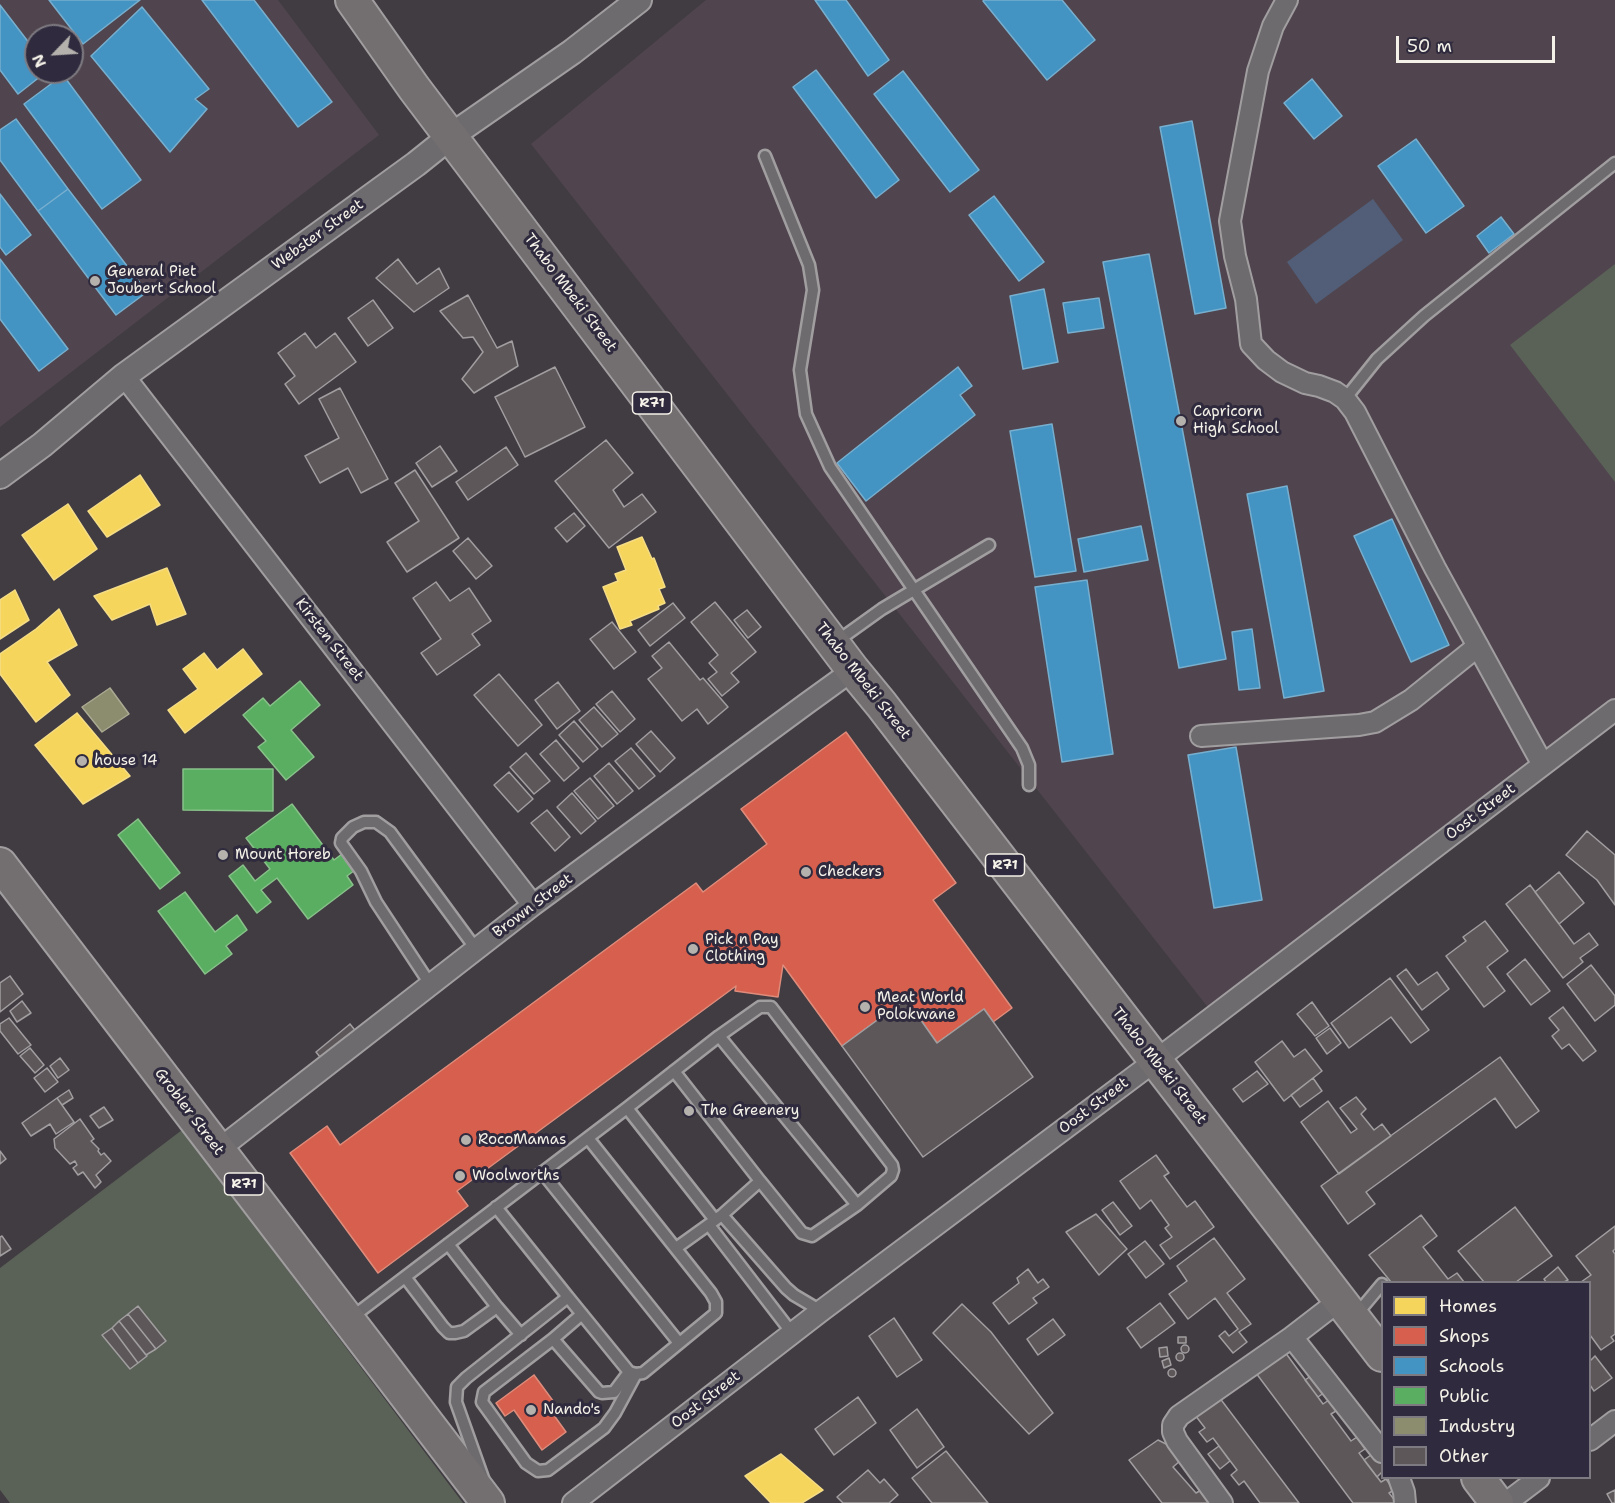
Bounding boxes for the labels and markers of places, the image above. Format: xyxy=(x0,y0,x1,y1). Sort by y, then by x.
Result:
place label: General Piet Joubert School xyxy=(107,263,216,298)
marker: General Piet Joubert School xyxy=(88,274,102,288)
place label: Capricorn High School xyxy=(1193,403,1279,438)
marker: Capricorn High School xyxy=(1174,414,1188,428)
place label: house 14 xyxy=(94,752,158,770)
marker: house 14 xyxy=(75,754,89,768)
place label: Mount Horeb xyxy=(235,846,331,864)
marker: Mount Horeb xyxy=(216,848,230,862)
place label: Checkers xyxy=(818,863,882,881)
marker: Checkers xyxy=(799,865,813,879)
place label: Pick n Pay Clothing xyxy=(705,931,779,966)
marker: Pick n Pay Clothing xyxy=(686,942,700,956)
place label: Meat World Polokwane xyxy=(877,989,964,1024)
marker: Meat World Polokwane xyxy=(858,1000,872,1014)
place label: The Greenery xyxy=(701,1102,799,1120)
marker: The Greenery xyxy=(682,1104,696,1118)
place label: RocoMamas xyxy=(478,1131,566,1149)
marker: RocoMamas xyxy=(459,1133,473,1147)
place label: Woolworths xyxy=(472,1167,560,1185)
marker: Woolworths xyxy=(453,1169,467,1183)
place label: Nando's xyxy=(543,1401,601,1419)
marker: Nando's xyxy=(524,1403,538,1417)

